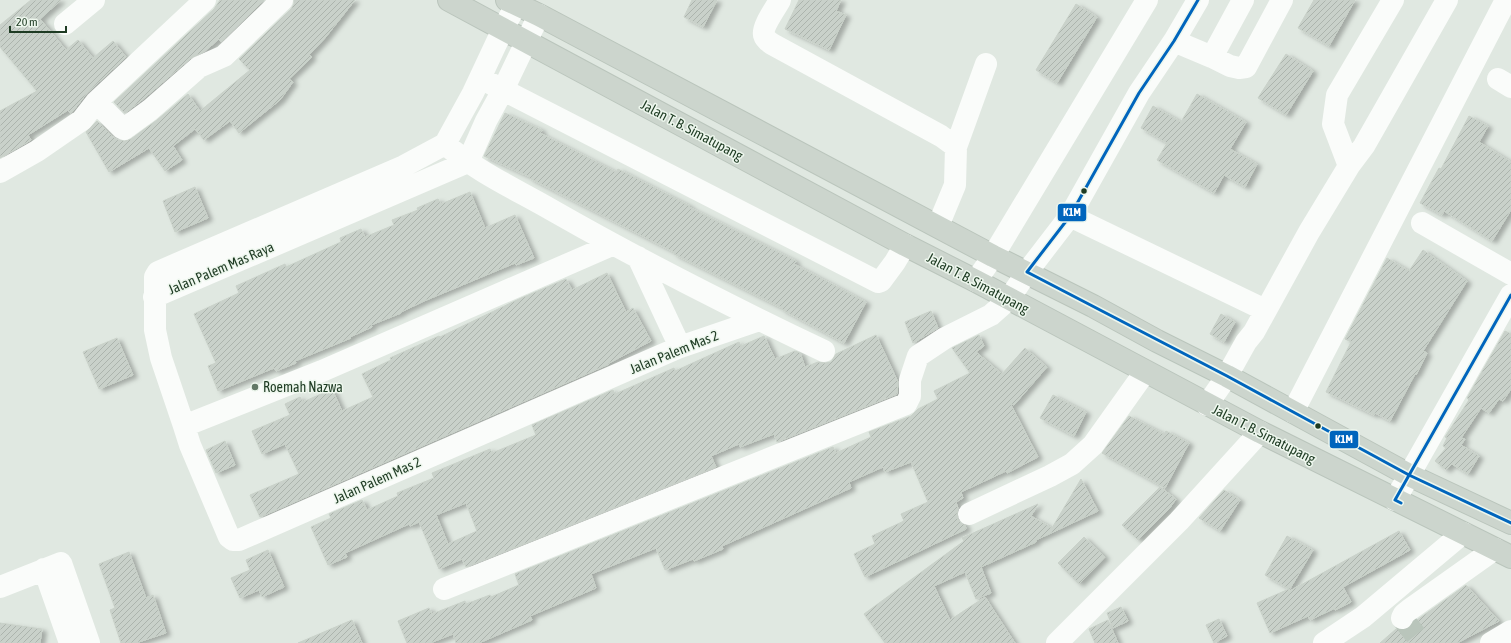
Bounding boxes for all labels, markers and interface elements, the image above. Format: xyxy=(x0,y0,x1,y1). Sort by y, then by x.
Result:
scale bar xyxy=(10,8,66,34)
text: 20 m xyxy=(16,15,38,29)
street label: Jalan T. B. Simatupang xyxy=(638,96,746,164)
unlabelled marker xyxy=(1079,186,1089,196)
line badge: K1M xyxy=(1057,203,1087,222)
text: K1M xyxy=(1063,206,1081,218)
street label: Jalan Palem Mas Raya xyxy=(166,238,276,298)
street label: Jalan T. B. Simatupang xyxy=(924,249,1032,317)
street label: Jalan Palem Mas 2 xyxy=(627,327,721,377)
place label: Roemah Nazwa xyxy=(263,379,343,395)
marker: Roemah Nazwa xyxy=(250,382,260,392)
street label: Jalan T. B. Simatupang xyxy=(1210,401,1318,467)
unlabelled marker xyxy=(1313,421,1323,431)
line badge: K1M xyxy=(1329,430,1359,449)
text: K1M xyxy=(1335,433,1353,445)
street label: Jalan Palem Mas 2 xyxy=(331,454,423,506)

